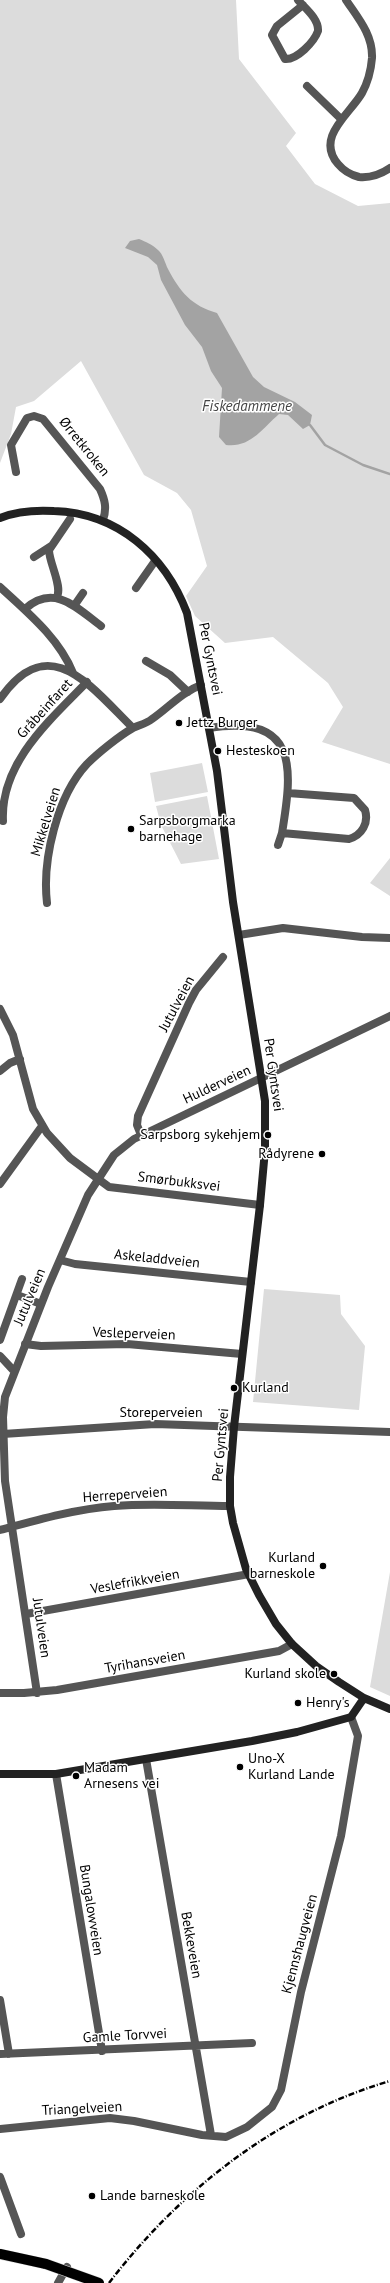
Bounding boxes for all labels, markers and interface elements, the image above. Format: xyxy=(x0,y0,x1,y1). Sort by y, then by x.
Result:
water label: Fiskedammene xyxy=(202,398,292,416)
street label: Ørretkroken xyxy=(55,414,113,480)
street label: Per Gyntsvei xyxy=(195,621,225,697)
street label: Gråbeinfaret xyxy=(14,676,76,742)
place label: Jettz Burger xyxy=(187,715,258,731)
marker: Jettz Burger xyxy=(174,718,184,728)
place label: Hesteskoen xyxy=(226,743,295,759)
marker: Hesteskoen xyxy=(213,746,223,756)
street label: Mikkelveien xyxy=(28,785,64,859)
place label: Sarpsborgmarka barnehage xyxy=(139,813,236,846)
marker: Sarpsborgmarka barnehage xyxy=(126,824,136,834)
street label: Jutulveien xyxy=(155,973,199,1035)
street label: Per Gyntsvei xyxy=(260,1037,286,1113)
street label: Hulderveien xyxy=(181,1062,253,1108)
place label: Sarpsborg sykehjem xyxy=(140,1127,260,1143)
marker: Sarpsborg sykehjem xyxy=(263,1130,273,1140)
place label: Rådyrene xyxy=(258,1146,314,1162)
marker: Rådyrene xyxy=(317,1149,327,1159)
street label: Smørbukksvei xyxy=(137,1169,221,1195)
street label: Askeladdveien xyxy=(113,1246,201,1272)
street label: Jutulveien xyxy=(11,1266,49,1328)
street label: Vesleperveien xyxy=(92,1324,176,1344)
place label: Kurland xyxy=(242,1380,289,1396)
marker: Kurland xyxy=(229,1383,239,1393)
street label: Storeperveien xyxy=(119,1405,203,1421)
street label: Per Gyntsvei xyxy=(209,1408,233,1482)
street label: Herreperveien xyxy=(82,1484,168,1506)
place label: Kurland barneskole xyxy=(250,1550,315,1582)
marker: Kurland barneskole xyxy=(318,1561,328,1571)
street label: Veslefrikkveien xyxy=(89,1566,181,1598)
street label: Jutulveien xyxy=(28,1597,54,1659)
street label: Tyrihansveien xyxy=(103,1647,187,1677)
place label: Kurland skole xyxy=(244,1666,326,1682)
marker: Kurland skole xyxy=(329,1669,339,1679)
place label: Henry's xyxy=(306,1695,350,1711)
marker: Henry's xyxy=(293,1698,303,1708)
place label: Uno-X Kurland Lande xyxy=(248,1751,335,1784)
place label: Madam Arnesens vei xyxy=(84,1760,159,1792)
marker: Uno-X Kurland Lande xyxy=(235,1762,245,1772)
marker: Madam Arnesens vei xyxy=(71,1771,81,1781)
street label: Bungalowveien xyxy=(76,1863,106,1957)
street label: Kjennshaugveien xyxy=(279,1892,321,1996)
street label: Bekkeveien xyxy=(177,1910,205,1980)
street label: Gamle Torvvei xyxy=(82,2025,168,2047)
street label: Triangelveien xyxy=(41,2099,123,2119)
place label: Lande barneskole xyxy=(100,2188,205,2204)
marker: Lande barneskole xyxy=(87,2191,97,2201)

